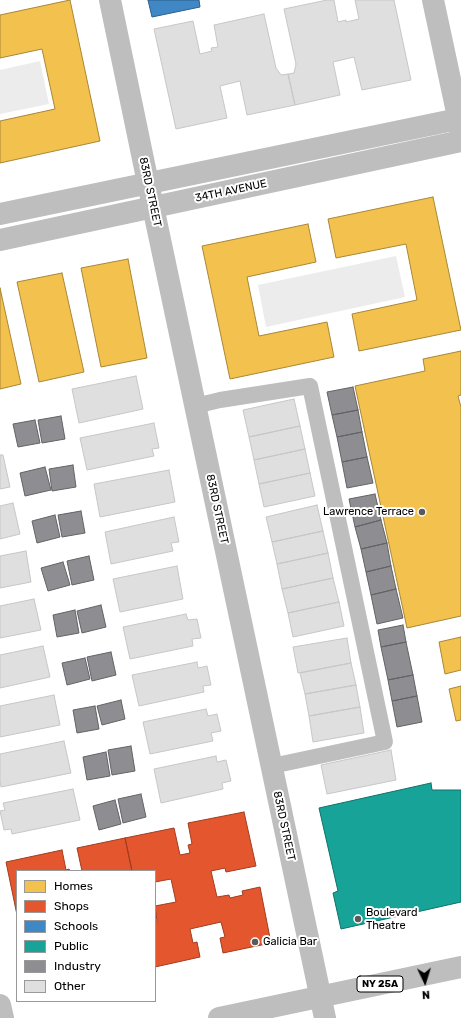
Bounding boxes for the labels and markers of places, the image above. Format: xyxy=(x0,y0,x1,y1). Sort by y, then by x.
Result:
place label: Lawrence Terrace xyxy=(323,505,414,519)
marker: Lawrence Terrace xyxy=(417,507,427,517)
place label: Boulevard Theatre xyxy=(366,906,417,932)
marker: Boulevard Theatre xyxy=(353,914,363,924)
place label: Galicia Bar xyxy=(263,935,317,949)
marker: Galicia Bar xyxy=(250,937,260,947)

